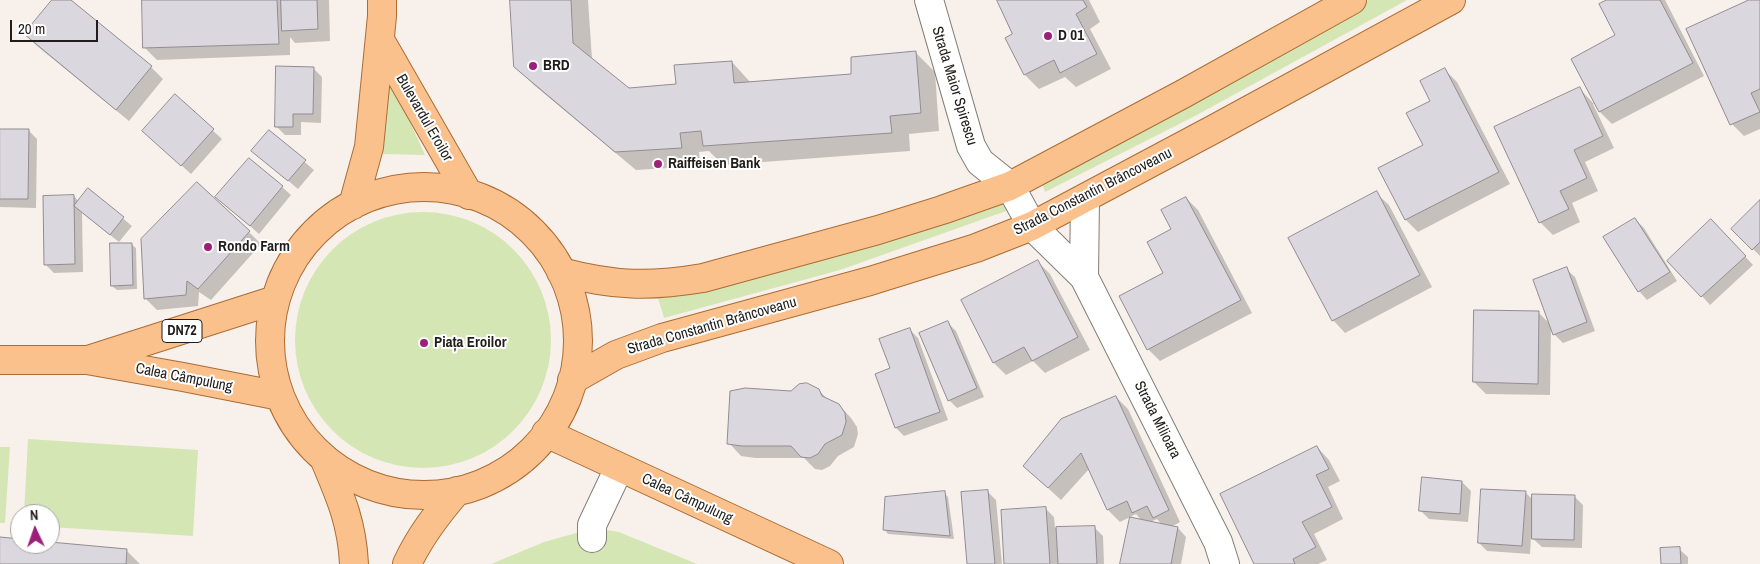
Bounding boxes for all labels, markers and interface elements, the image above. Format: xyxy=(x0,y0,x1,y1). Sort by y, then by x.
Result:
scale bar xyxy=(12,10,100,42)
text: 20 m xyxy=(18,18,45,39)
street label: Strada Maior Spirescu xyxy=(927,25,981,147)
place label: D 01 xyxy=(1058,27,1084,45)
marker: D 01 xyxy=(1042,30,1054,42)
place label: BRD xyxy=(543,57,570,75)
marker: BRD xyxy=(527,60,539,72)
street label: Bulevardul Eroilor xyxy=(392,71,456,165)
street label: Strada Constantin Brâncoveanu xyxy=(1011,144,1175,240)
place label: Raiffeisen Bank xyxy=(668,155,760,173)
marker: Raiffeisen Bank xyxy=(652,158,664,170)
place label: Rondo Farm xyxy=(218,238,290,256)
marker: Rondo Farm xyxy=(202,241,214,253)
street label: Strada Constantin Brâncoveanu xyxy=(625,293,799,359)
road number: DN72 xyxy=(162,320,202,342)
place label: Piața Eroilor xyxy=(434,334,506,352)
marker: Piața Eroilor xyxy=(418,337,430,349)
street label: Calea Câmpulung xyxy=(134,360,234,396)
street label: Strada Milioara xyxy=(1130,378,1184,462)
street label: Calea Câmpulung xyxy=(639,470,735,528)
north arrow xyxy=(10,504,60,554)
text: N xyxy=(30,506,39,524)

